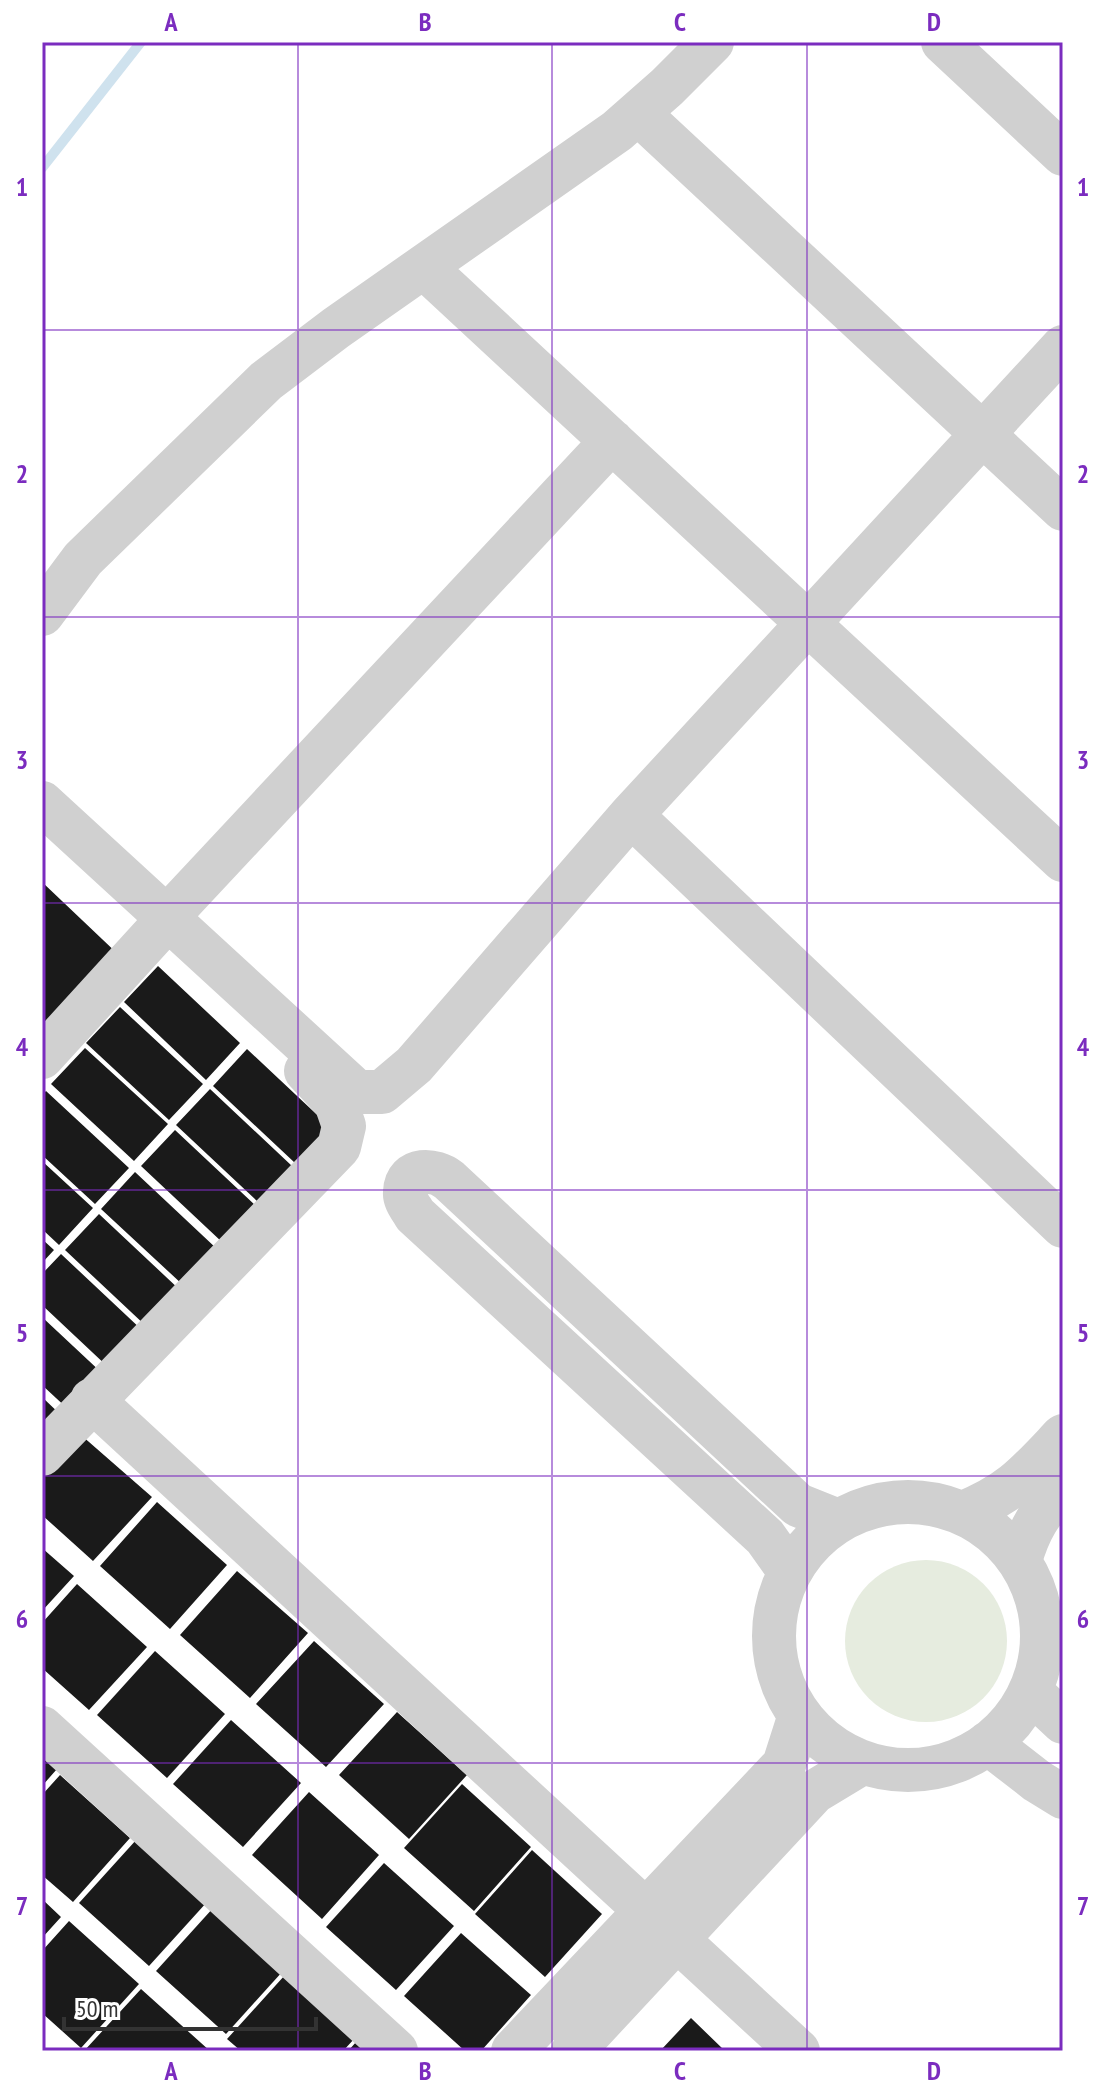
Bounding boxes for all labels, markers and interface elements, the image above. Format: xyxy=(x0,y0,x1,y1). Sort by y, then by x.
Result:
text: A xyxy=(163,5,178,38)
text: B xyxy=(419,5,432,38)
text: C xyxy=(674,5,686,38)
text: D xyxy=(927,5,941,38)
text: 1 xyxy=(16,170,28,203)
text: 1 xyxy=(1077,170,1089,203)
text: 2 xyxy=(16,457,28,490)
text: 2 xyxy=(1077,457,1089,490)
text: 3 xyxy=(16,743,28,776)
text: 3 xyxy=(1077,743,1089,776)
text: 4 xyxy=(16,1030,29,1063)
text: 4 xyxy=(1077,1030,1090,1063)
text: 5 xyxy=(16,1316,28,1349)
text: 5 xyxy=(1077,1316,1089,1349)
text: 6 xyxy=(16,1602,28,1635)
text: 6 xyxy=(1077,1602,1089,1635)
text: 7 xyxy=(16,1889,28,1922)
text: 7 xyxy=(1077,1889,1089,1922)
scale bar xyxy=(64,1981,316,2031)
text: 50 m xyxy=(76,1993,118,2024)
text: A xyxy=(163,2054,178,2087)
text: B xyxy=(419,2054,432,2087)
text: C xyxy=(674,2054,686,2087)
text: D xyxy=(927,2054,941,2087)

